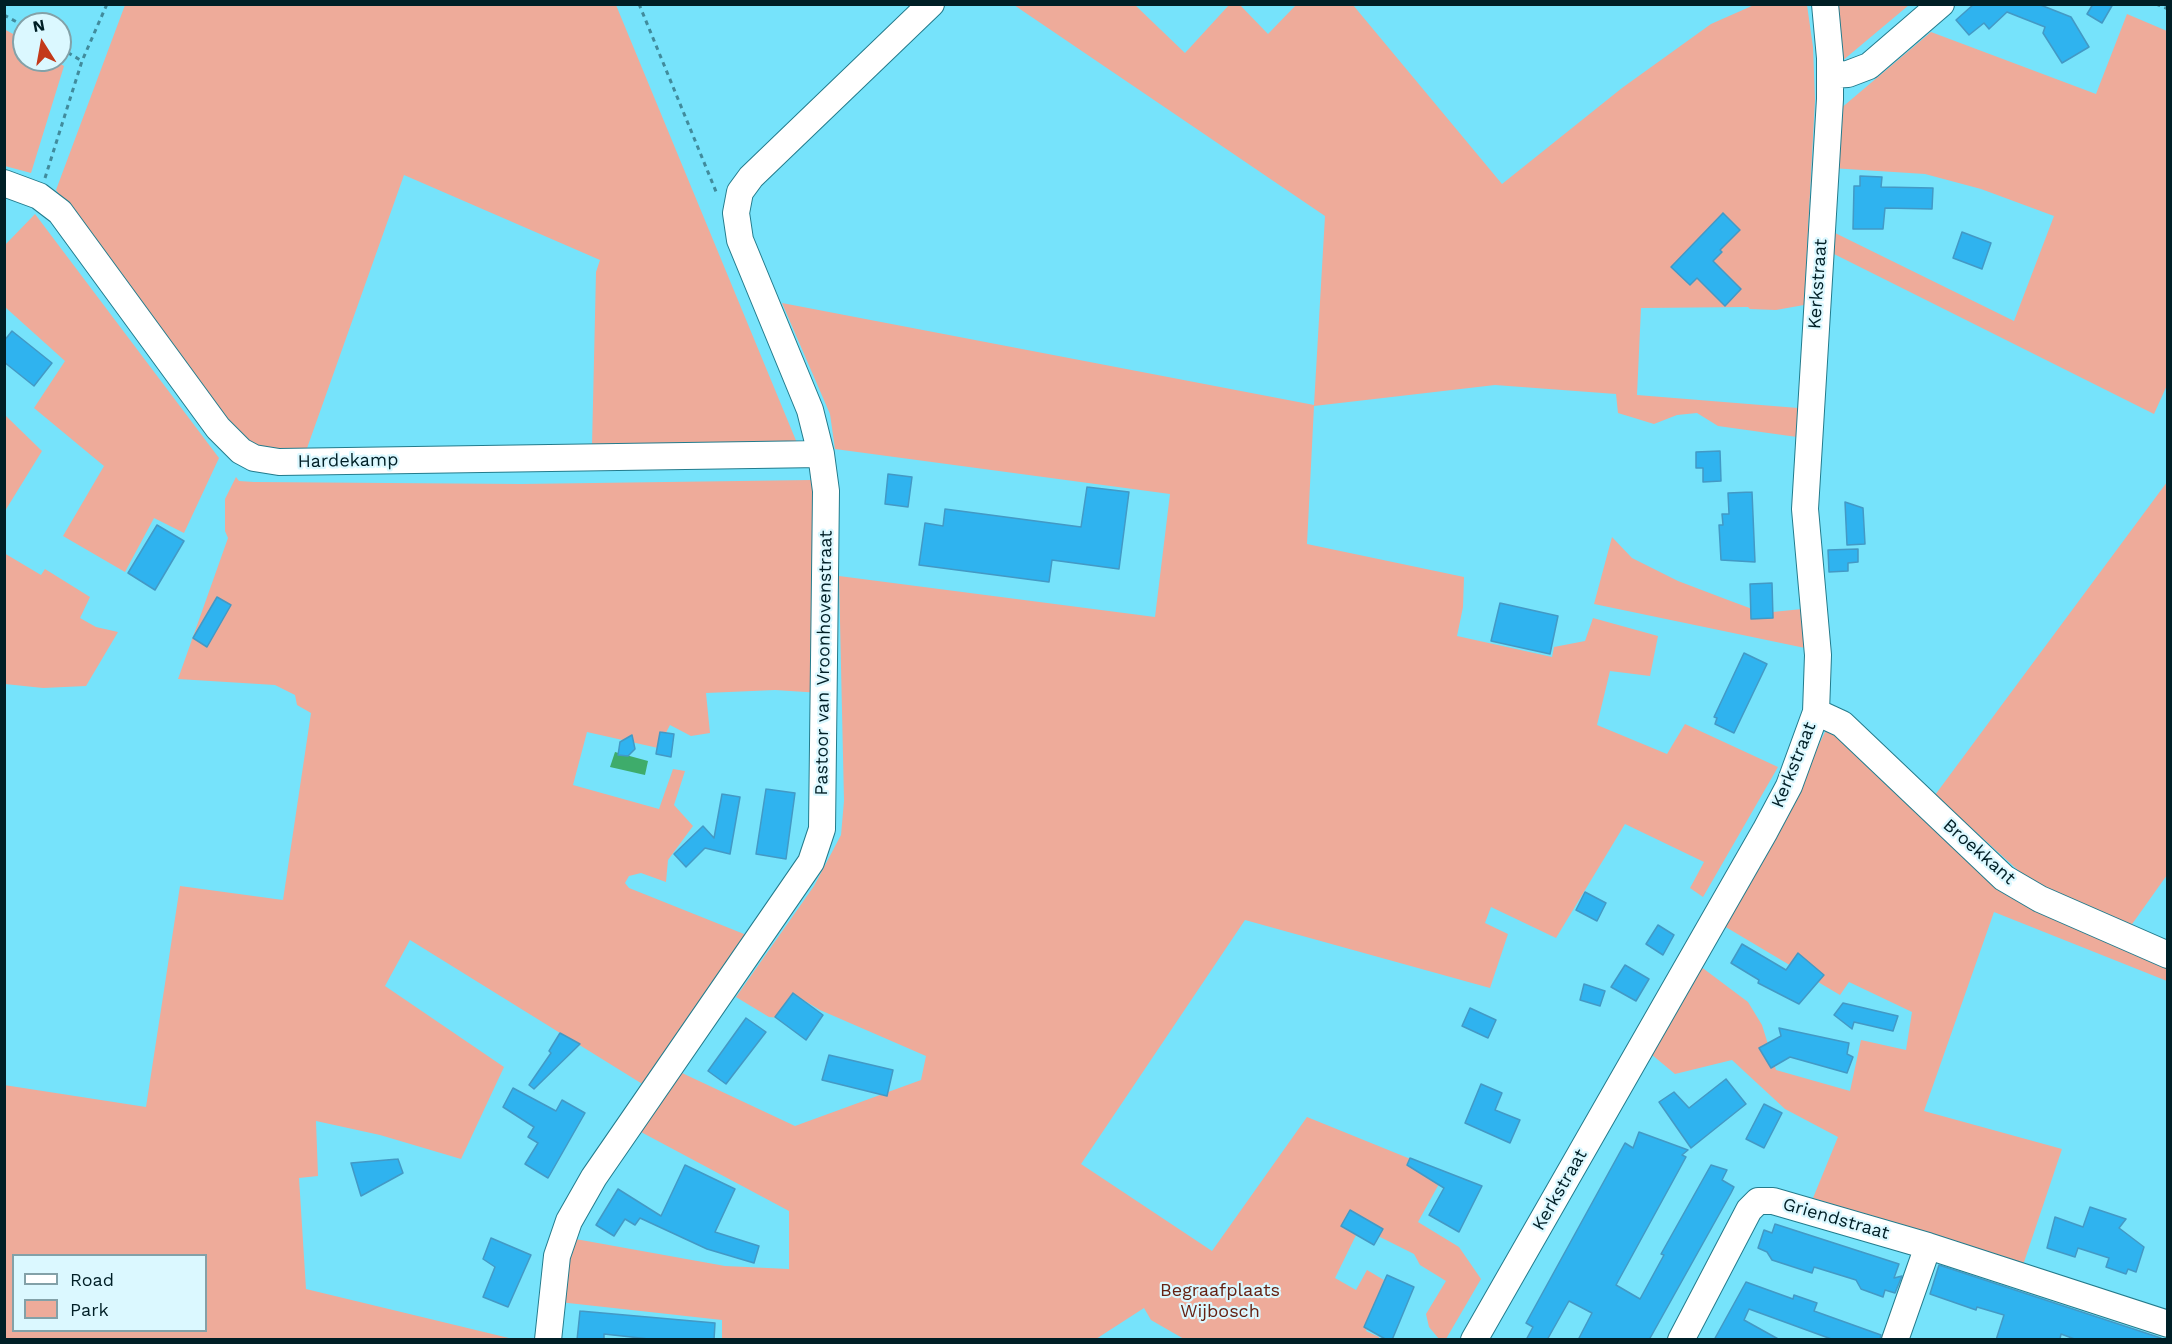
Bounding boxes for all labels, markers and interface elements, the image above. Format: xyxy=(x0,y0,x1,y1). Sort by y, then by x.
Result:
north arrow xyxy=(12,12,72,72)
text: N xyxy=(31,15,46,36)
street label: Kerkstraat xyxy=(1804,238,1832,330)
street label: Hardekamp xyxy=(297,449,399,473)
street label: Pastoor van Vroonhovenstraat xyxy=(811,530,837,796)
street label: Kerkstraat xyxy=(1767,719,1821,811)
street label: Broekkant xyxy=(1938,815,2020,889)
street label: Kerkstraat xyxy=(1528,1145,1592,1235)
street label: Griendstraat xyxy=(1780,1194,1892,1244)
legend xyxy=(12,1254,207,1332)
text: Road xyxy=(70,1269,114,1290)
park label: Begraafplaats Wijbosch xyxy=(1160,1280,1280,1322)
text: Park xyxy=(70,1299,109,1320)

